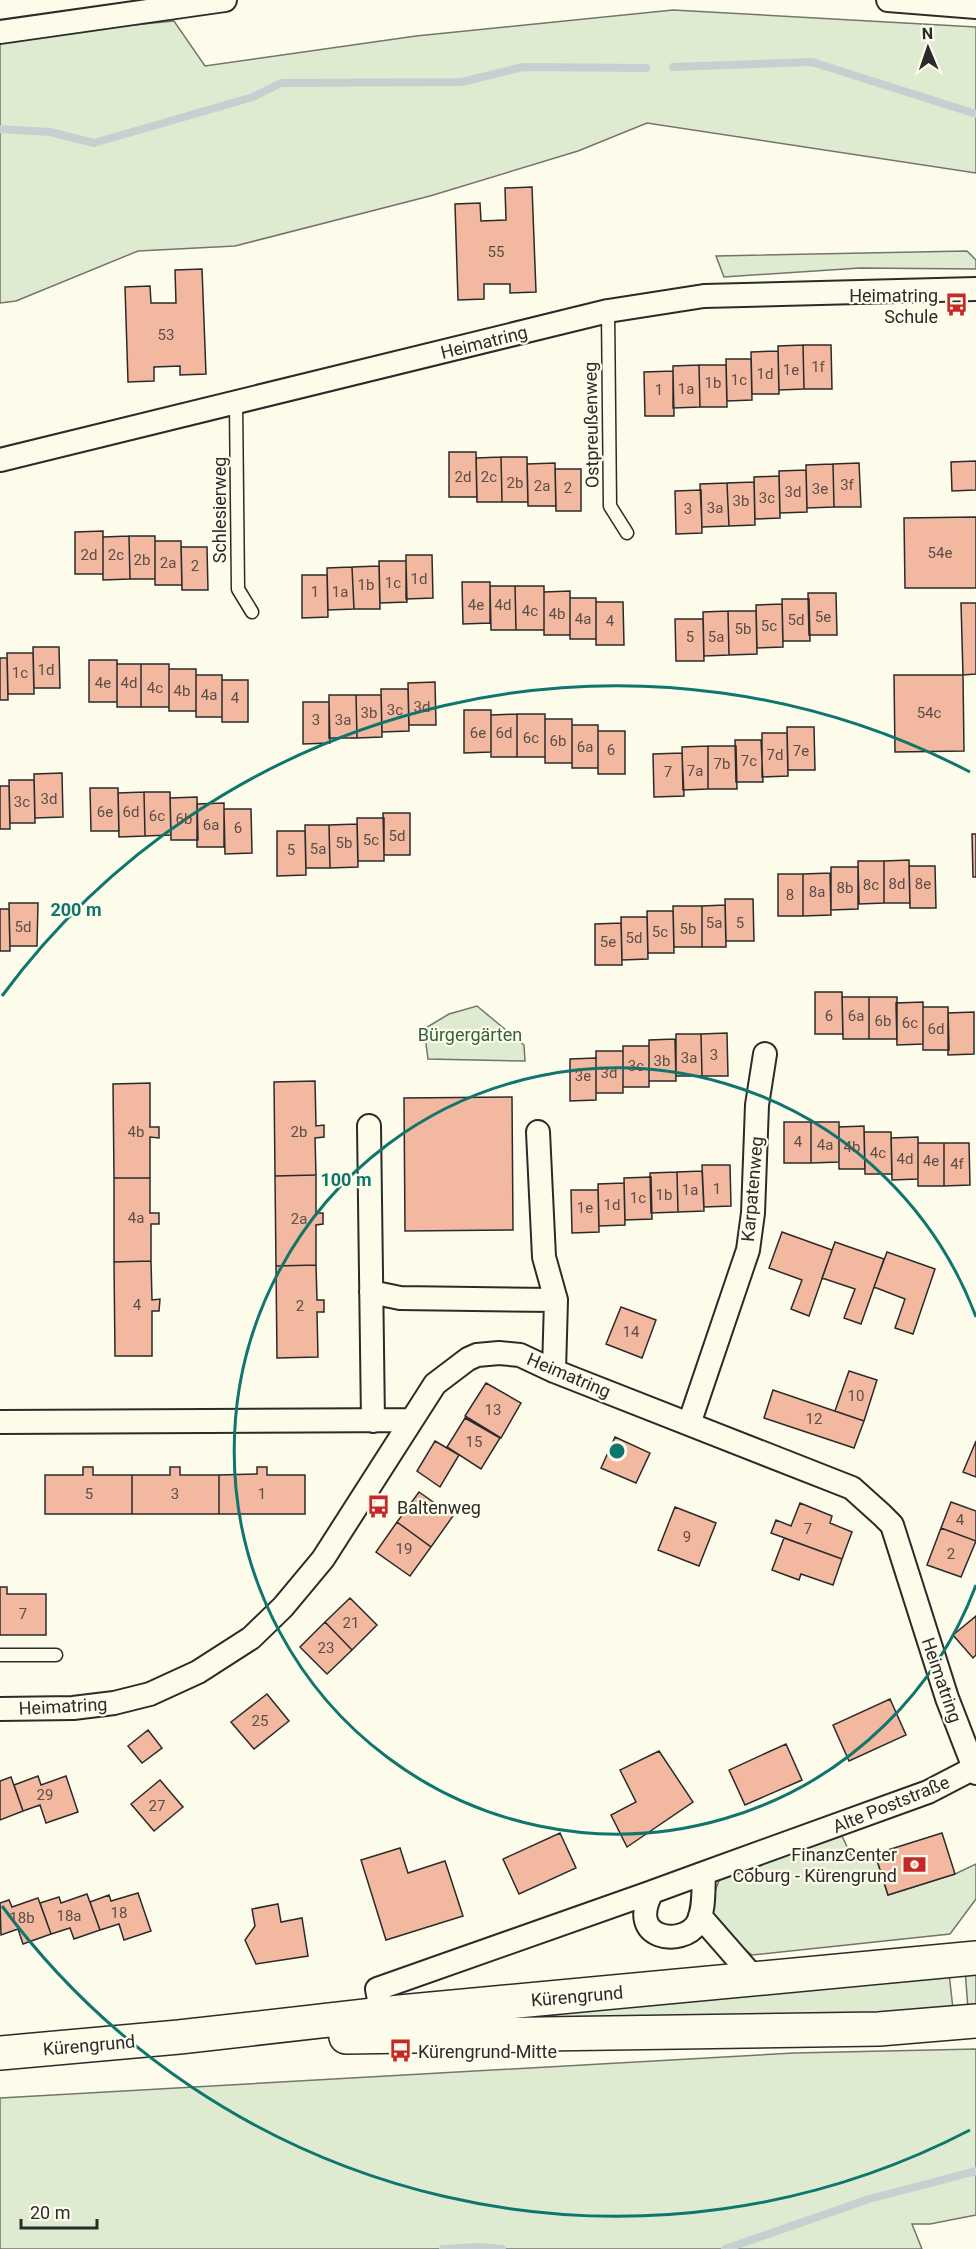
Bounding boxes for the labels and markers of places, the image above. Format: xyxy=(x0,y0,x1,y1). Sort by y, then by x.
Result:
place label: Heimatring Schule xyxy=(849,285,938,327)
bus stop icon: Heimatring Schule xyxy=(943,292,969,318)
centre of rings xyxy=(607,1441,627,1461)
bus stop icon: Baltenweg xyxy=(366,1494,392,1520)
place label: Baltenweg xyxy=(397,1497,481,1518)
place label: FinanzCenter Coburg - Kürengrund xyxy=(732,1844,897,1886)
bank icon: FinanzCenter Coburg - Kürengrund xyxy=(902,1851,928,1877)
bus stop icon: Kürengrund-Mitte xyxy=(387,2038,413,2064)
place label: Kürengrund-Mitte xyxy=(418,2041,557,2062)

